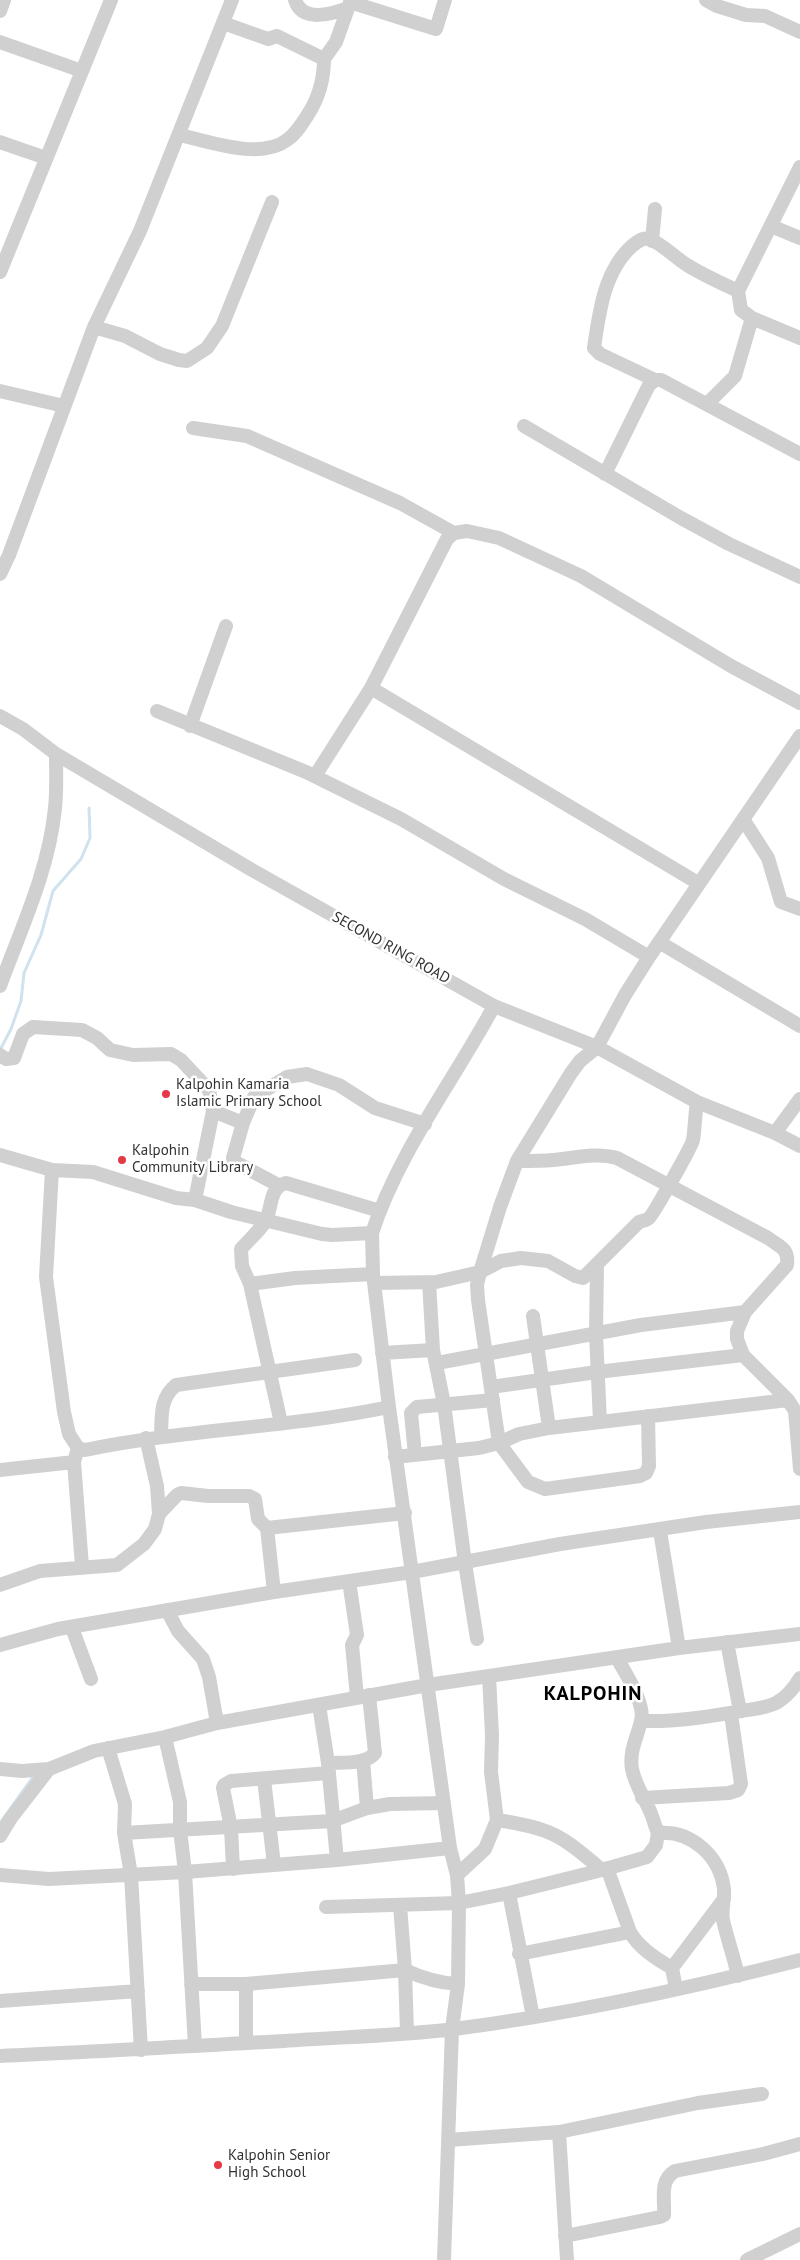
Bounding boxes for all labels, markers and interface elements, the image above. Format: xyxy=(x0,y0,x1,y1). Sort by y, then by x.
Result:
street label: SECOND RING ROAD xyxy=(329,908,453,988)
place label: Kalpohin Kamaria Islamic Primary School xyxy=(176,1076,322,1111)
marker: Kalpohin Kamaria Islamic Primary School xyxy=(160,1088,172,1100)
place label: Kalpohin Community Library xyxy=(132,1142,253,1177)
marker: Kalpohin Community Library xyxy=(116,1154,128,1166)
district label: KALPOHIN xyxy=(543,1682,643,1706)
place label: Kalpohin Senior High School xyxy=(228,2147,330,2182)
marker: Kalpohin Senior High School xyxy=(212,2159,224,2171)

